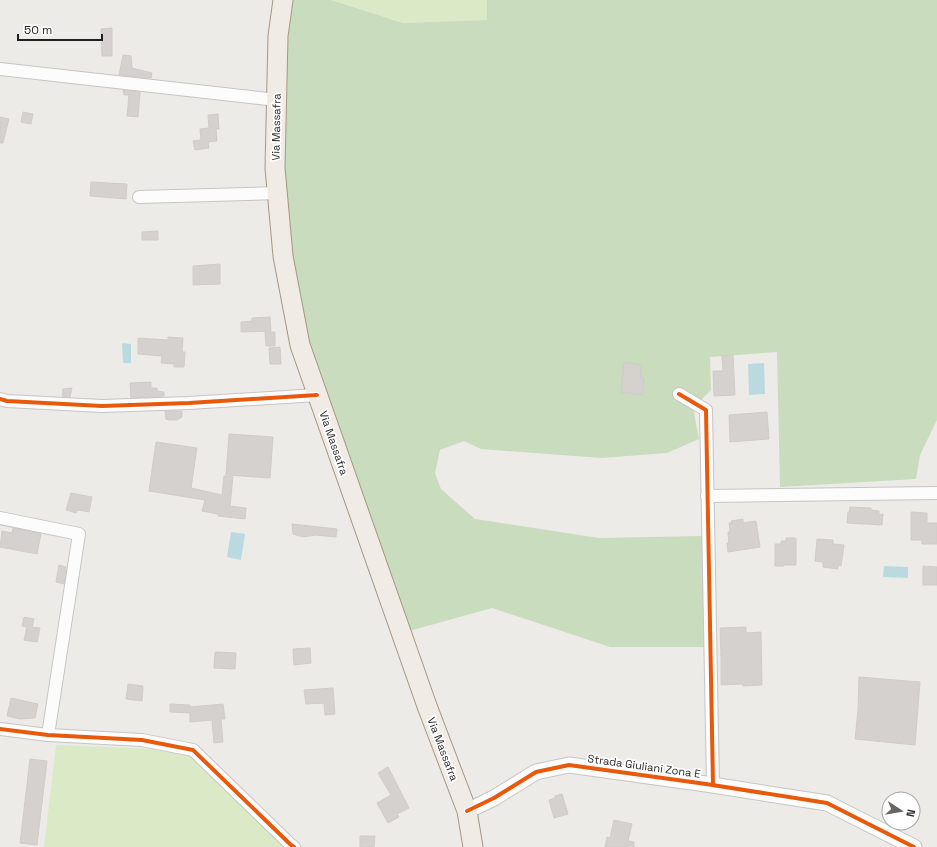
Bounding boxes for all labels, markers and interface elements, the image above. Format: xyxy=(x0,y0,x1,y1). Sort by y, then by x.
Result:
scale bar xyxy=(18,16,102,42)
text: 50 m xyxy=(24,22,52,38)
street label: Via Massafra xyxy=(268,93,284,161)
street label: Via Massafra xyxy=(316,409,352,478)
street label: Via Massafra xyxy=(424,715,462,783)
street label: Strada Giuliani Zona E xyxy=(587,751,701,781)
north arrow xyxy=(881,791,921,831)
text: N xyxy=(903,808,918,818)

